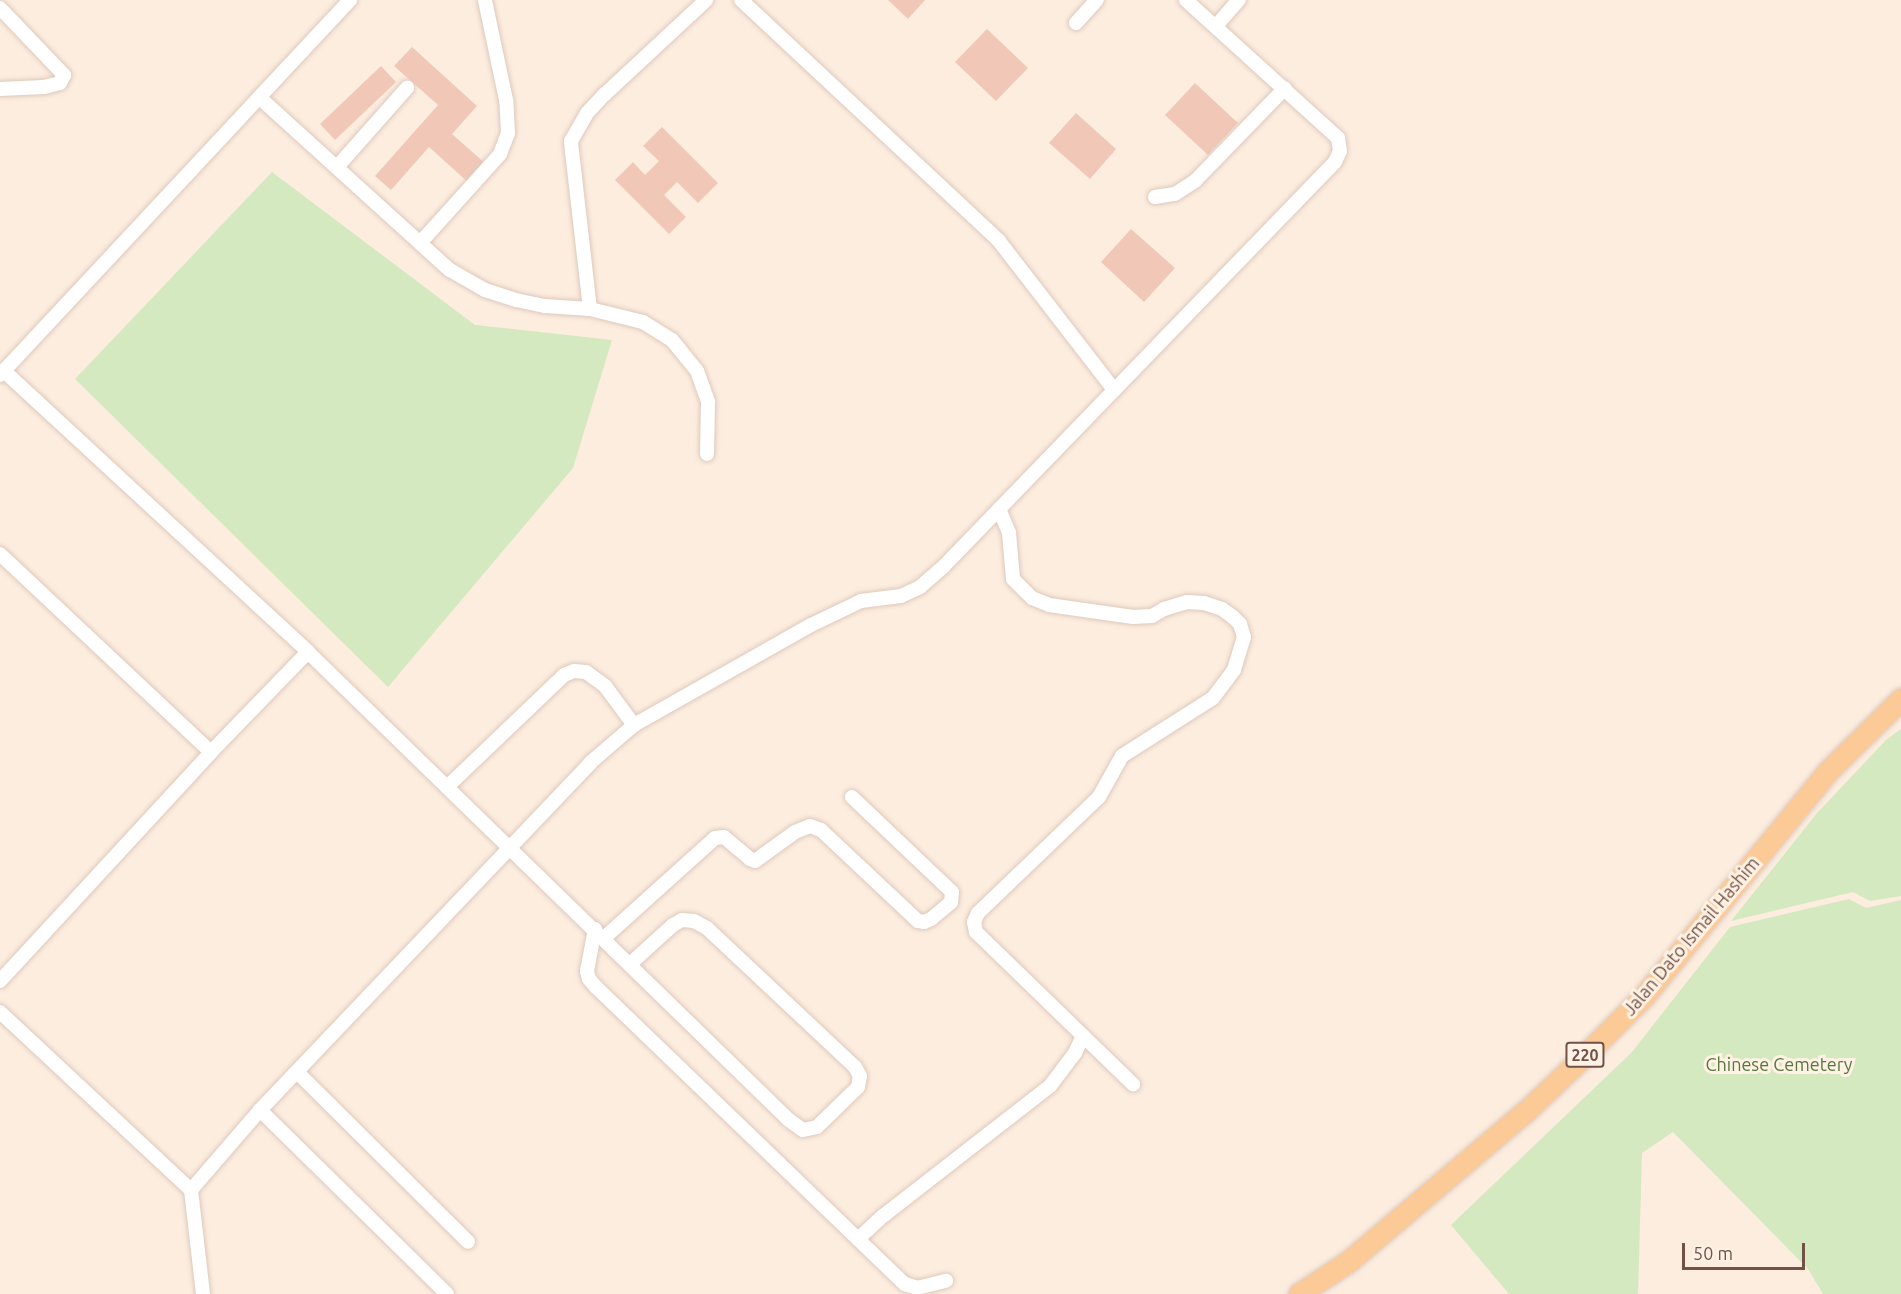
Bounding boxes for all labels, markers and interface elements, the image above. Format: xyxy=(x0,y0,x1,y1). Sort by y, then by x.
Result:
street label: Jalan Dato Ismail Hashim xyxy=(1618,852,1764,1020)
road number: 220 xyxy=(1564,1042,1606,1068)
park label: Chinese Cemetery xyxy=(1705,1053,1853,1075)
scale bar xyxy=(1685,1231,1808,1269)
text: 50 m xyxy=(1693,1243,1733,1263)

